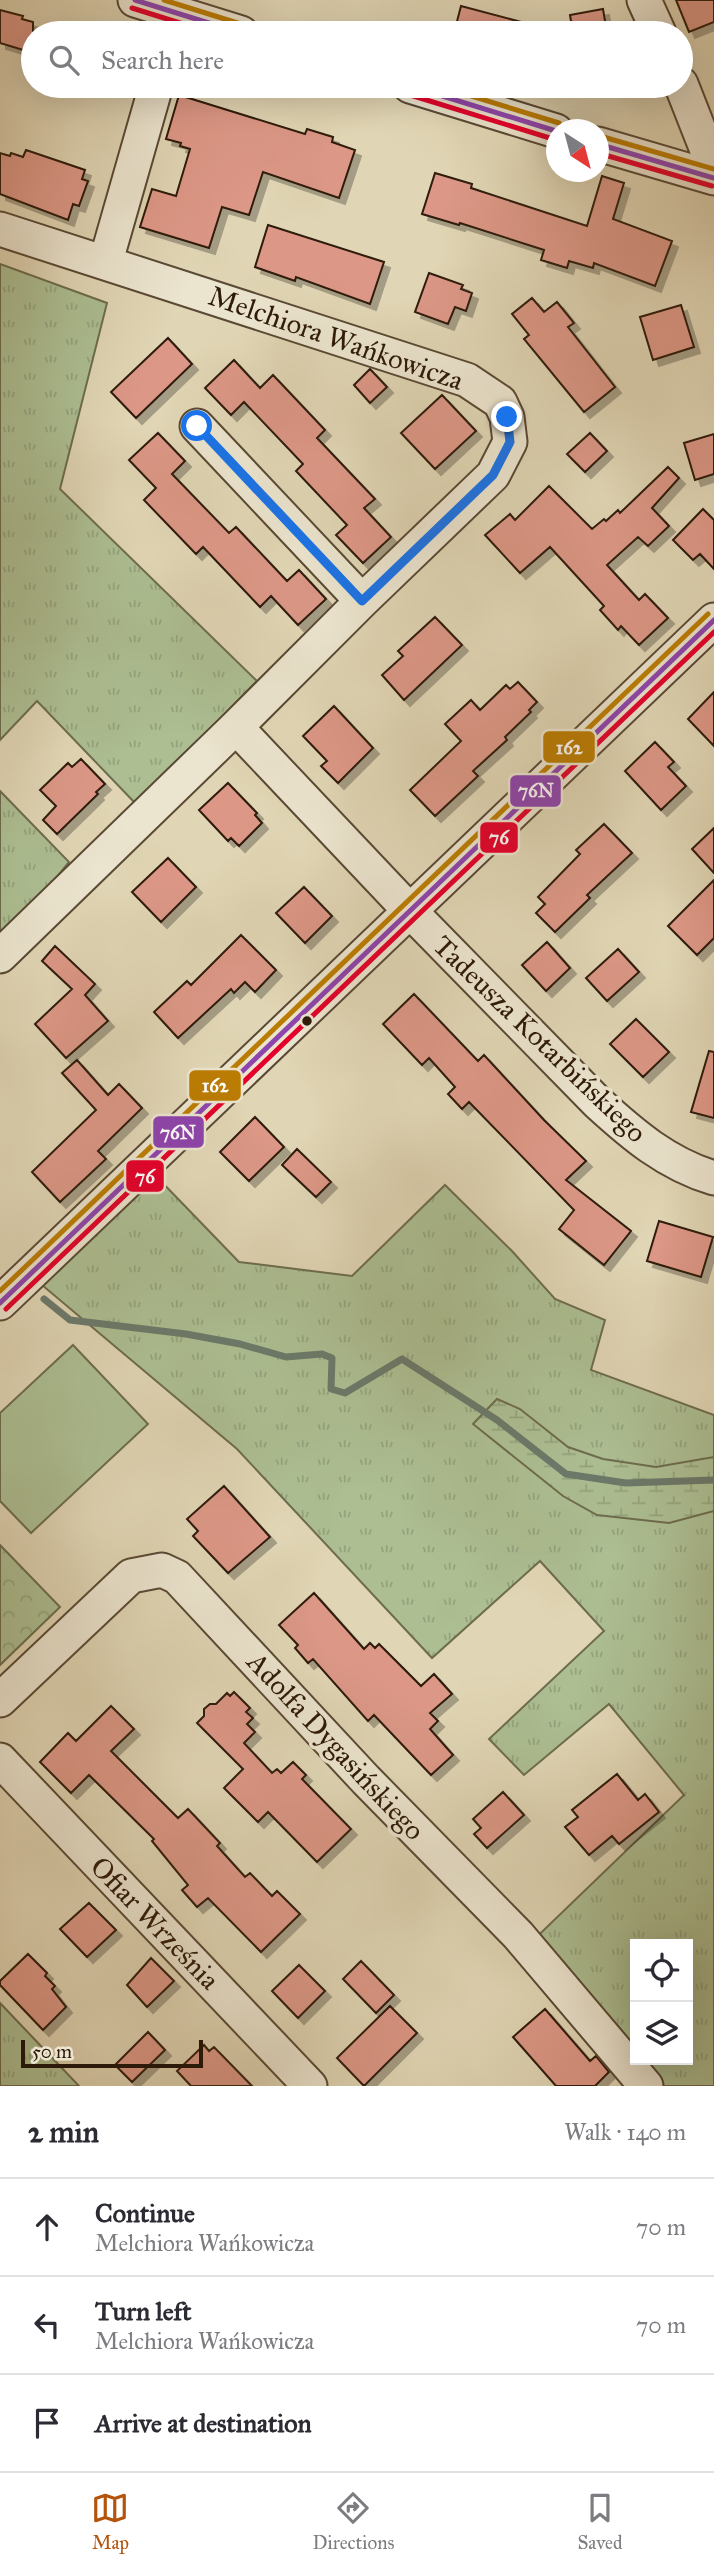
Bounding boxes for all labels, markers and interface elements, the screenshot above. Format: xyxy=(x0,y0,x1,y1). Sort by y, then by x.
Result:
search box xyxy=(21,21,693,98)
icon: search xyxy=(45,41,83,79)
text: Search here xyxy=(101,44,224,76)
north arrow xyxy=(546,119,609,182)
street label: Melchiora Wańkowicza xyxy=(204,278,468,398)
route end xyxy=(491,401,522,432)
route start xyxy=(181,410,212,441)
line badge: 162 xyxy=(542,730,596,764)
text: 162 xyxy=(556,736,583,759)
line badge: 76N xyxy=(509,774,562,808)
text: 76N xyxy=(518,779,554,802)
line badge: 76 xyxy=(479,821,519,854)
text: 76 xyxy=(489,826,510,849)
street label: Tadeusza Kotarbińskiego xyxy=(426,928,654,1150)
unlabelled marker xyxy=(300,1014,314,1028)
line badge: 162 xyxy=(188,1069,242,1102)
text: 162 xyxy=(202,1074,229,1097)
line badge: 76N xyxy=(152,1115,205,1149)
text: 76N xyxy=(160,1121,196,1144)
line badge: 76 xyxy=(125,1159,165,1193)
text: 76 xyxy=(135,1165,156,1188)
street label: Adolfa Dygasińskiego xyxy=(239,1644,432,1847)
street label: Ofiar Września xyxy=(83,1849,227,1997)
map controls xyxy=(630,1939,693,2065)
button: locate xyxy=(630,1939,693,2002)
button: layers xyxy=(630,2002,693,2065)
scale bar xyxy=(21,2037,203,2069)
text: 50 m xyxy=(32,2040,72,2063)
text: 2 min xyxy=(28,2114,99,2150)
text: Walk · 140 m xyxy=(564,2118,686,2146)
text: Continue xyxy=(95,2197,195,2229)
icon: ahead xyxy=(28,2208,66,2246)
text: 70 m xyxy=(636,2213,686,2241)
text: Melchiora Wańkowicza xyxy=(95,2229,314,2257)
text: Turn left xyxy=(95,2295,191,2327)
icon: left xyxy=(28,2306,66,2344)
text: 70 m xyxy=(636,2311,686,2339)
text: Melchiora Wańkowicza xyxy=(95,2327,314,2355)
icon: arrive xyxy=(28,2404,66,2442)
text: Arrive at destination xyxy=(95,2407,312,2439)
tab: Map xyxy=(91,2489,129,2554)
tab: Directions xyxy=(312,2489,394,2554)
tab: Saved xyxy=(577,2489,623,2554)

